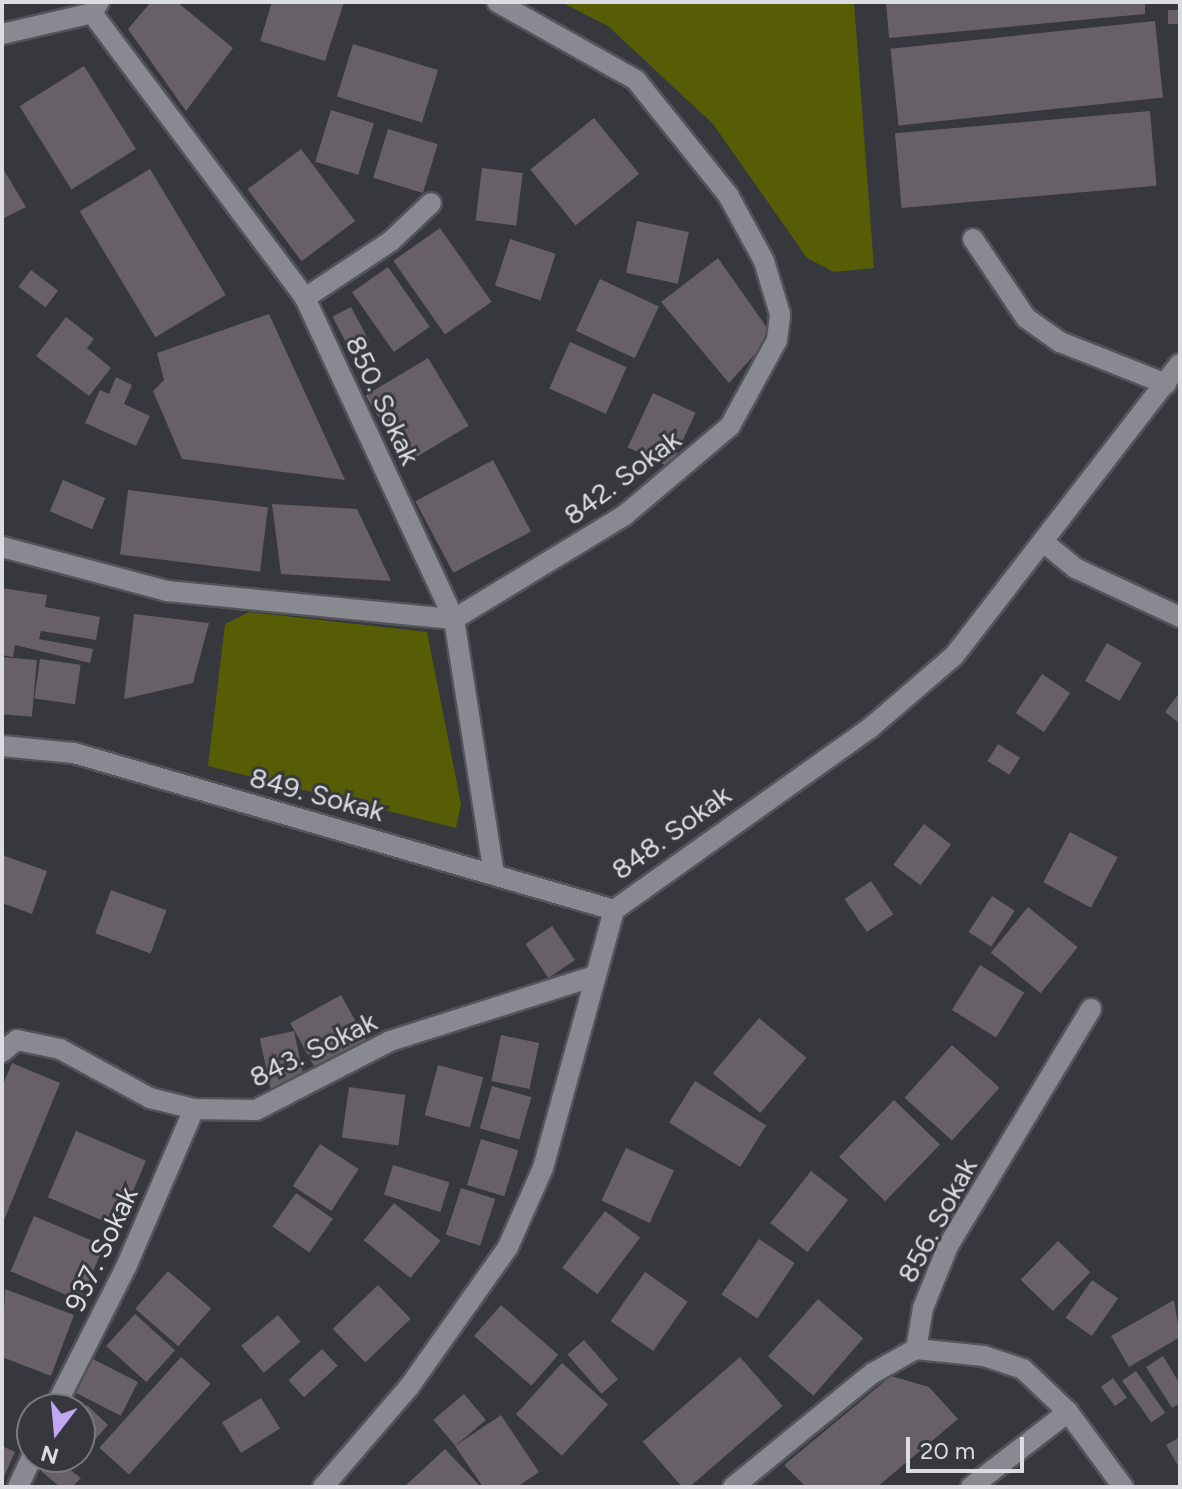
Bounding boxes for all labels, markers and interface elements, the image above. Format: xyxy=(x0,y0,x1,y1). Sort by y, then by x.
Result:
street label: 850. Sokak xyxy=(338,330,428,470)
street label: 842. Sokak xyxy=(557,422,687,532)
street label: 849. Sokak xyxy=(246,760,388,828)
street label: 848. Sokak xyxy=(605,778,737,886)
street label: 843. Sokak xyxy=(244,1004,382,1094)
street label: 856. Sokak xyxy=(890,1152,984,1288)
street label: 937. Sokak xyxy=(58,1181,144,1317)
north arrow xyxy=(16,1393,96,1473)
scale bar xyxy=(910,1421,1028,1471)
text: 20 m xyxy=(920,1436,975,1465)
text: N xyxy=(38,1439,62,1470)

